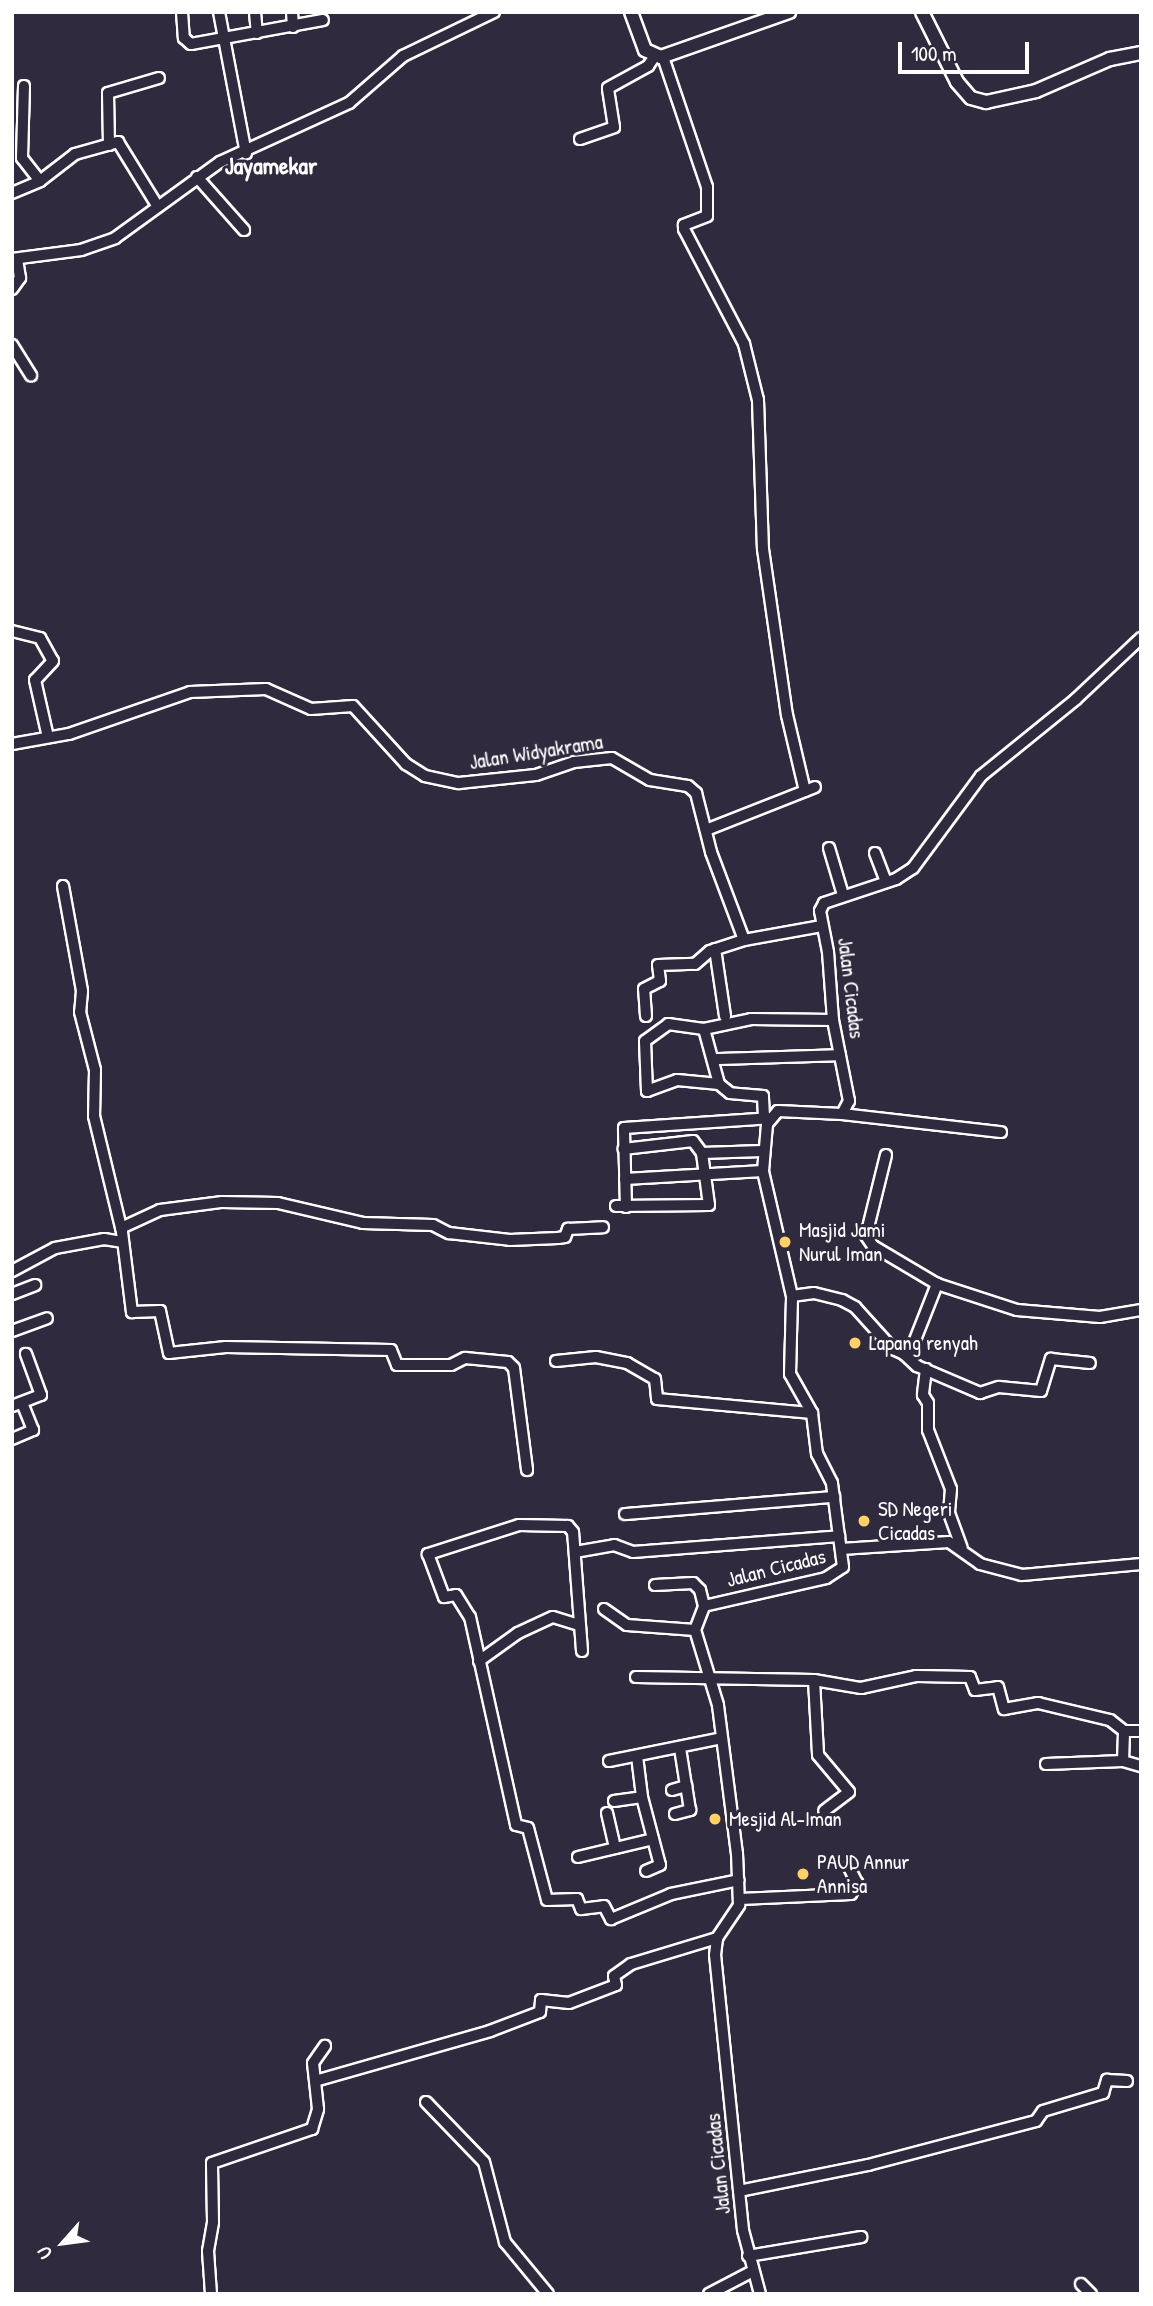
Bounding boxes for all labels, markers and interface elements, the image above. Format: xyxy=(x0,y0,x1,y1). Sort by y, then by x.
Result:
scale bar xyxy=(901,28,1032,72)
text: 100 m xyxy=(911,39,957,68)
district label: Jayamekar xyxy=(225,152,317,180)
street label: Jalan Widyakrama xyxy=(468,729,604,775)
street label: Jalan Cicadas xyxy=(832,936,870,1040)
place label: Masjid Jami Nurul Iman xyxy=(799,1217,885,1267)
marker: Masjid Jami Nurul Iman xyxy=(777,1234,793,1250)
place label: Lapang renyah xyxy=(869,1330,978,1356)
marker: Lapang renyah xyxy=(847,1335,863,1351)
place label: SD Negeri Cicadas xyxy=(878,1496,952,1546)
marker: SD Negeri Cicadas xyxy=(856,1513,872,1529)
street label: Jalan Cicadas xyxy=(724,1544,828,1592)
place label: Mesjid Al-Iman xyxy=(729,1806,842,1832)
marker: Mesjid Al-Iman xyxy=(707,1811,723,1827)
place label: PAUD Annur Annisa xyxy=(817,1849,909,1899)
marker: PAUD Annur Annisa xyxy=(795,1866,811,1882)
street label: Jalan Cicadas xyxy=(700,2112,736,2216)
north arrow xyxy=(28,2208,98,2278)
text: U xyxy=(31,2242,58,2264)

